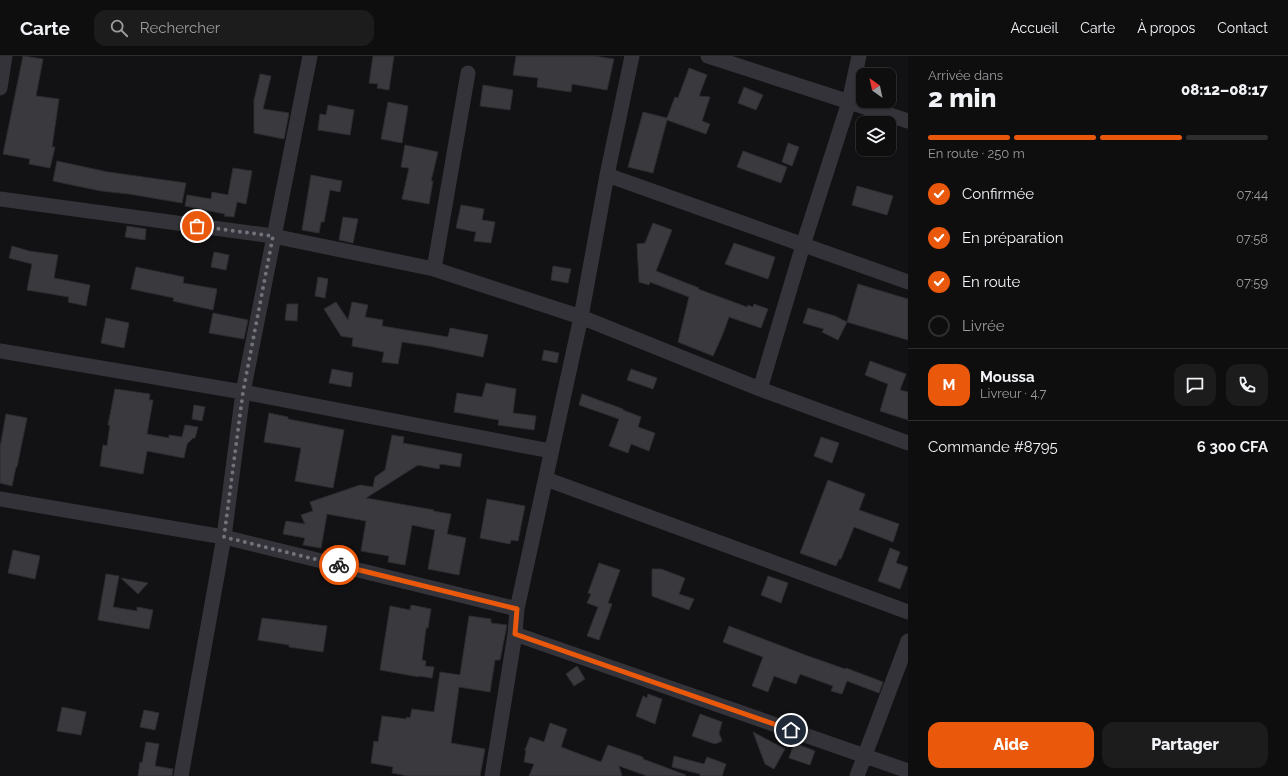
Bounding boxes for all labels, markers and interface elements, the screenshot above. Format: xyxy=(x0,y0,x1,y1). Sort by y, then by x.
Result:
search box xyxy=(94,10,374,46)
text: Carte xyxy=(20,17,70,39)
icon: search xyxy=(108,17,130,39)
text: Rechercher xyxy=(140,19,220,37)
text: Accueil xyxy=(1010,20,1058,36)
text: Carte xyxy=(1080,20,1115,36)
text: À propos xyxy=(1137,20,1195,36)
text: Contact xyxy=(1217,20,1268,36)
north arrow xyxy=(856,68,896,108)
map controls xyxy=(856,68,896,156)
text: Arrivée dans xyxy=(928,68,1003,83)
text: 08:12–08:17 xyxy=(1181,81,1268,99)
text: 2 min xyxy=(928,83,996,113)
button: layers xyxy=(856,116,896,156)
text: En route · 250 m xyxy=(928,146,1025,161)
icon: check xyxy=(928,183,950,205)
text: Confirmée xyxy=(962,185,1034,203)
text: 07:44 xyxy=(1237,187,1268,202)
pin xyxy=(180,209,214,243)
icon: bag xyxy=(186,215,208,237)
icon: check xyxy=(928,227,950,249)
text: En préparation xyxy=(962,229,1063,247)
text: 07:58 xyxy=(1236,231,1268,246)
icon: check xyxy=(928,271,950,293)
text: En route xyxy=(962,273,1020,291)
text: 07:59 xyxy=(1236,275,1268,290)
text: Livrée xyxy=(962,317,1005,335)
button: chat xyxy=(1174,364,1216,406)
button: phone xyxy=(1226,364,1268,406)
text: Moussa xyxy=(980,368,1035,386)
text: M xyxy=(943,376,955,394)
text: Livreur · 4.7 xyxy=(980,386,1047,401)
text: Commande #8795 xyxy=(928,438,1058,456)
text: 6 300 CFA xyxy=(1197,438,1268,456)
courier xyxy=(319,545,359,585)
icon: bike xyxy=(328,554,350,576)
pin xyxy=(774,713,808,747)
icon: home xyxy=(780,719,802,741)
button: Aide xyxy=(928,722,1094,768)
button: Partager xyxy=(1102,722,1268,768)

